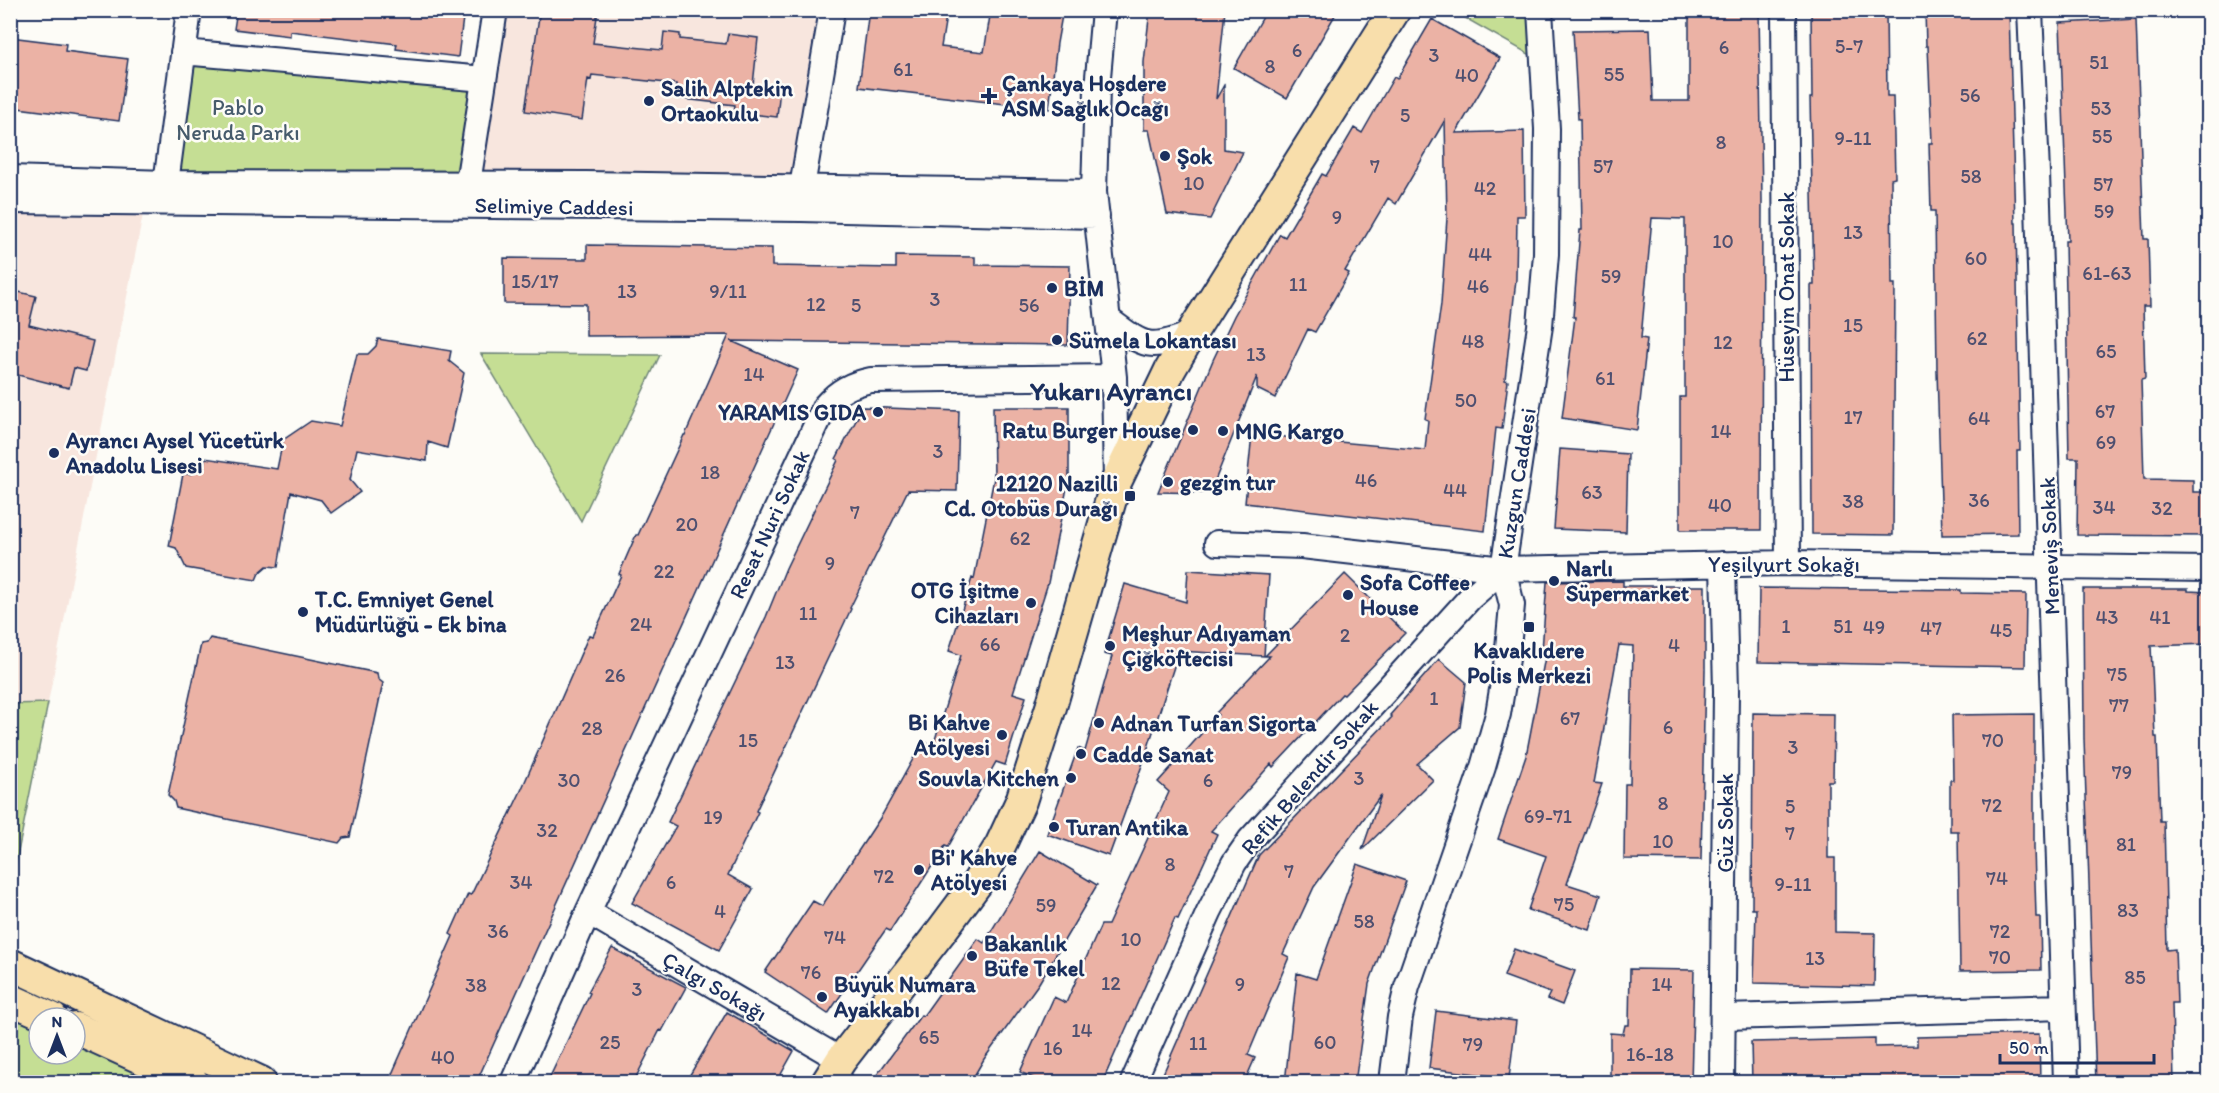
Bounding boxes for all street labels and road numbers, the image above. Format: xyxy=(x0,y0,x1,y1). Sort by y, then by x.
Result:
street label: Hüseyin Onat Sokak xyxy=(1773,191,1800,383)
street label: Selimiye Caddesi xyxy=(474,192,634,221)
street label: Kuzgun Caddesi xyxy=(1491,406,1542,560)
street label: Resat Nuri Sokak xyxy=(723,445,816,603)
street label: Meneviş Sokak xyxy=(2034,476,2065,616)
street label: Yeşilyurt Sokağı xyxy=(1708,551,1860,578)
street label: Refik Belendir Sokak xyxy=(1235,694,1384,860)
street label: Güz Sokak xyxy=(1712,773,1739,873)
street label: Çalgı Sokağı xyxy=(658,946,772,1027)

